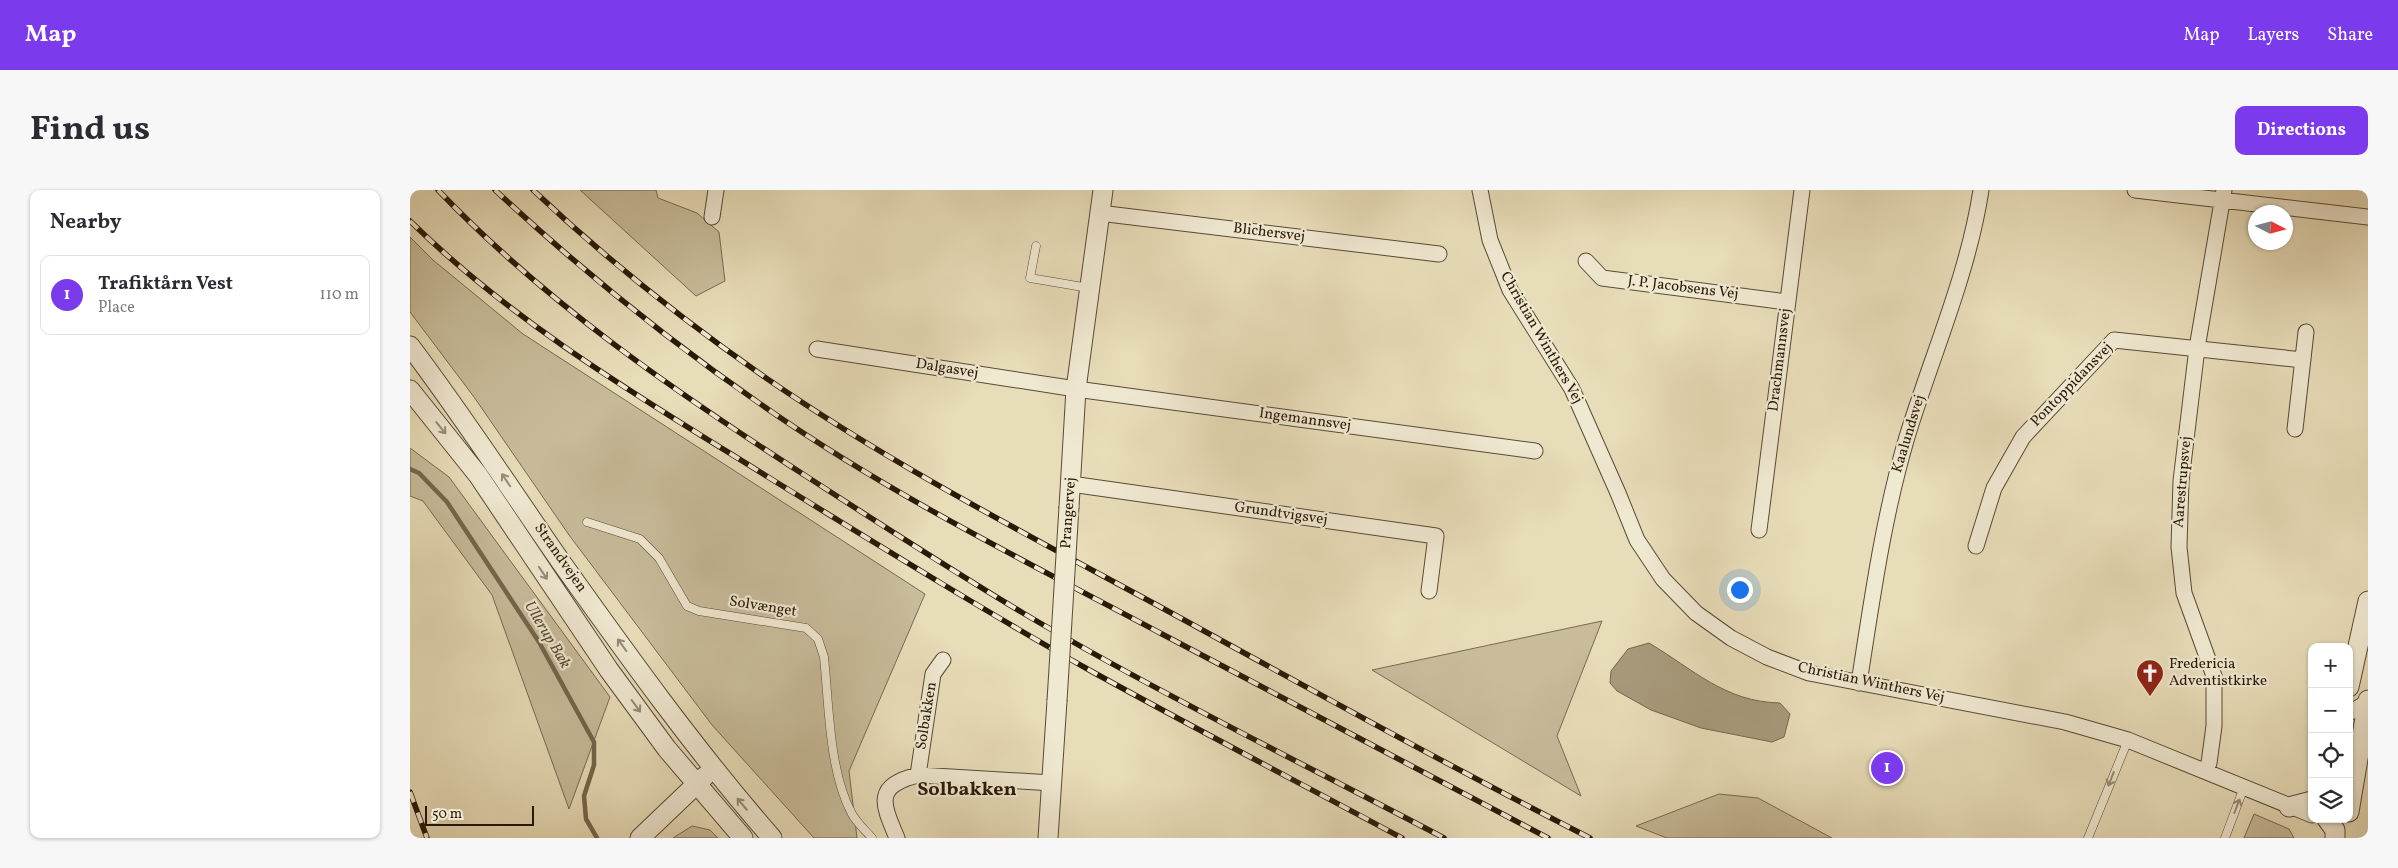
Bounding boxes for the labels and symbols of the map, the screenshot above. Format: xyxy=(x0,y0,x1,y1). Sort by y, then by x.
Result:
north arrow xyxy=(2248,205,2293,250)
street label: Blichersvej xyxy=(1232,218,1306,248)
street label: Christian Winthers Vej xyxy=(1495,268,1587,408)
street label: J. P. Jacobsens Vej xyxy=(1626,271,1740,305)
street label: Drachmannsvej xyxy=(1763,307,1797,413)
street label: Pontoppidansvej xyxy=(2026,338,2118,432)
street label: Dalgasvej xyxy=(914,354,980,384)
street label: Kaalundsvej xyxy=(1887,392,1931,476)
street label: Ingemannsvej xyxy=(1258,403,1352,437)
one-way arrow xyxy=(435,421,446,434)
street label: Aarestrupsvej xyxy=(2169,435,2197,529)
one-way arrow xyxy=(501,473,511,487)
street label: Prangervej xyxy=(1056,477,1082,549)
street label: Grundtvigsvej xyxy=(1233,497,1329,531)
street label: Strandvejen xyxy=(528,519,592,597)
one-way arrow xyxy=(538,566,548,580)
your location xyxy=(1727,577,1753,603)
street label: Solvænget xyxy=(728,591,798,623)
water label: Ullerup Bæk xyxy=(518,597,576,673)
one-way arrow xyxy=(617,638,627,652)
place label: Fredericia Adventistkirke xyxy=(2169,654,2267,692)
street label: Christian Winthers Vej xyxy=(1796,657,1946,709)
church icon: Fredericia Adventistkirke xyxy=(2135,658,2165,697)
street label: Solbakken xyxy=(911,681,943,751)
one-way arrow xyxy=(631,699,641,713)
pin: 1 xyxy=(1871,749,1903,787)
one-way arrow xyxy=(2106,771,2116,786)
district label: Solbakken xyxy=(917,776,1017,804)
one-way arrow xyxy=(737,797,748,810)
one-way arrow xyxy=(2233,799,2242,814)
scale bar xyxy=(425,803,534,826)

